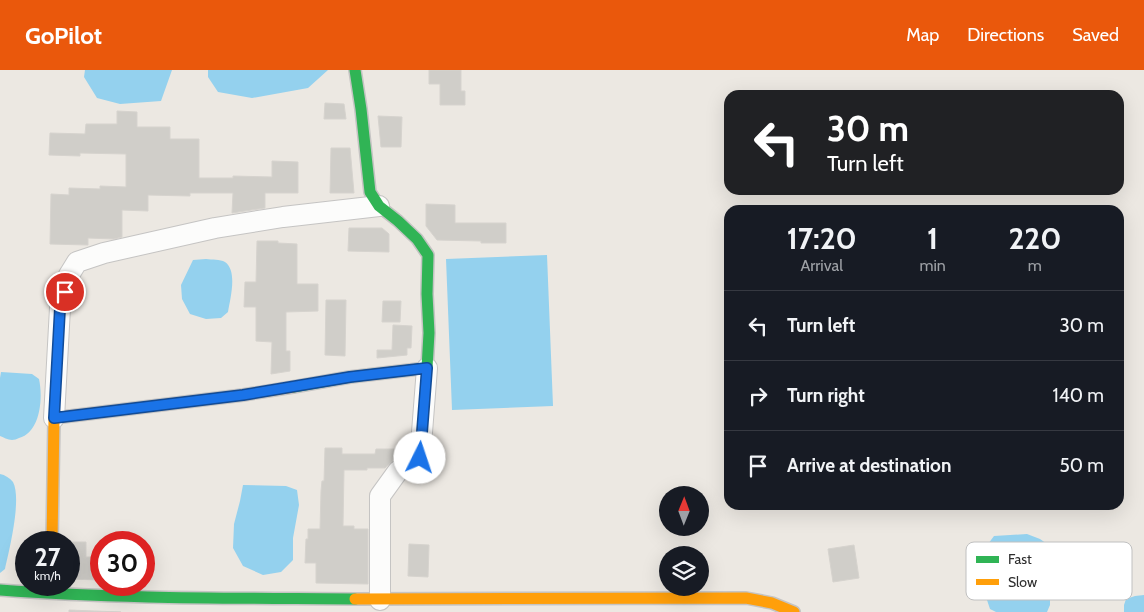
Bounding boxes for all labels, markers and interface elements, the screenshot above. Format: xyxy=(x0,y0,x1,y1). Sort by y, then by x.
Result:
text: GoPilot xyxy=(25,21,102,50)
text: Map xyxy=(906,24,939,46)
text: Directions xyxy=(967,24,1044,46)
text: Saved xyxy=(1072,24,1119,46)
text: 30 m xyxy=(827,107,909,150)
icon: left xyxy=(744,110,809,175)
text: Turn left xyxy=(827,150,904,177)
text: 17:20 xyxy=(787,220,857,257)
text: 1 xyxy=(927,220,938,257)
text: 220 xyxy=(1008,220,1061,257)
text: Arrival xyxy=(800,256,843,275)
text: min xyxy=(919,256,946,275)
text: m xyxy=(1028,256,1042,275)
pin xyxy=(44,271,86,313)
icon: arrive xyxy=(51,278,79,306)
icon: left xyxy=(744,312,772,340)
text: Turn left xyxy=(787,314,855,337)
text: 30 m xyxy=(1060,314,1104,337)
icon: right xyxy=(744,382,772,410)
text: Turn right xyxy=(787,384,865,407)
text: 140 m xyxy=(1053,384,1104,407)
position arrow xyxy=(393,431,445,483)
icon: arrive xyxy=(744,452,772,480)
text: Arrive at destination xyxy=(787,454,951,477)
text: 50 m xyxy=(1060,454,1104,477)
north arrow xyxy=(659,486,709,536)
map controls xyxy=(659,486,709,596)
speed limit sign: 30 xyxy=(90,531,155,596)
text: 27 xyxy=(35,542,60,572)
legend xyxy=(966,542,1132,600)
button: layers xyxy=(659,546,709,596)
text: Fast xyxy=(1008,550,1032,568)
text: km/h xyxy=(34,568,61,583)
text: Slow xyxy=(1008,573,1037,591)

